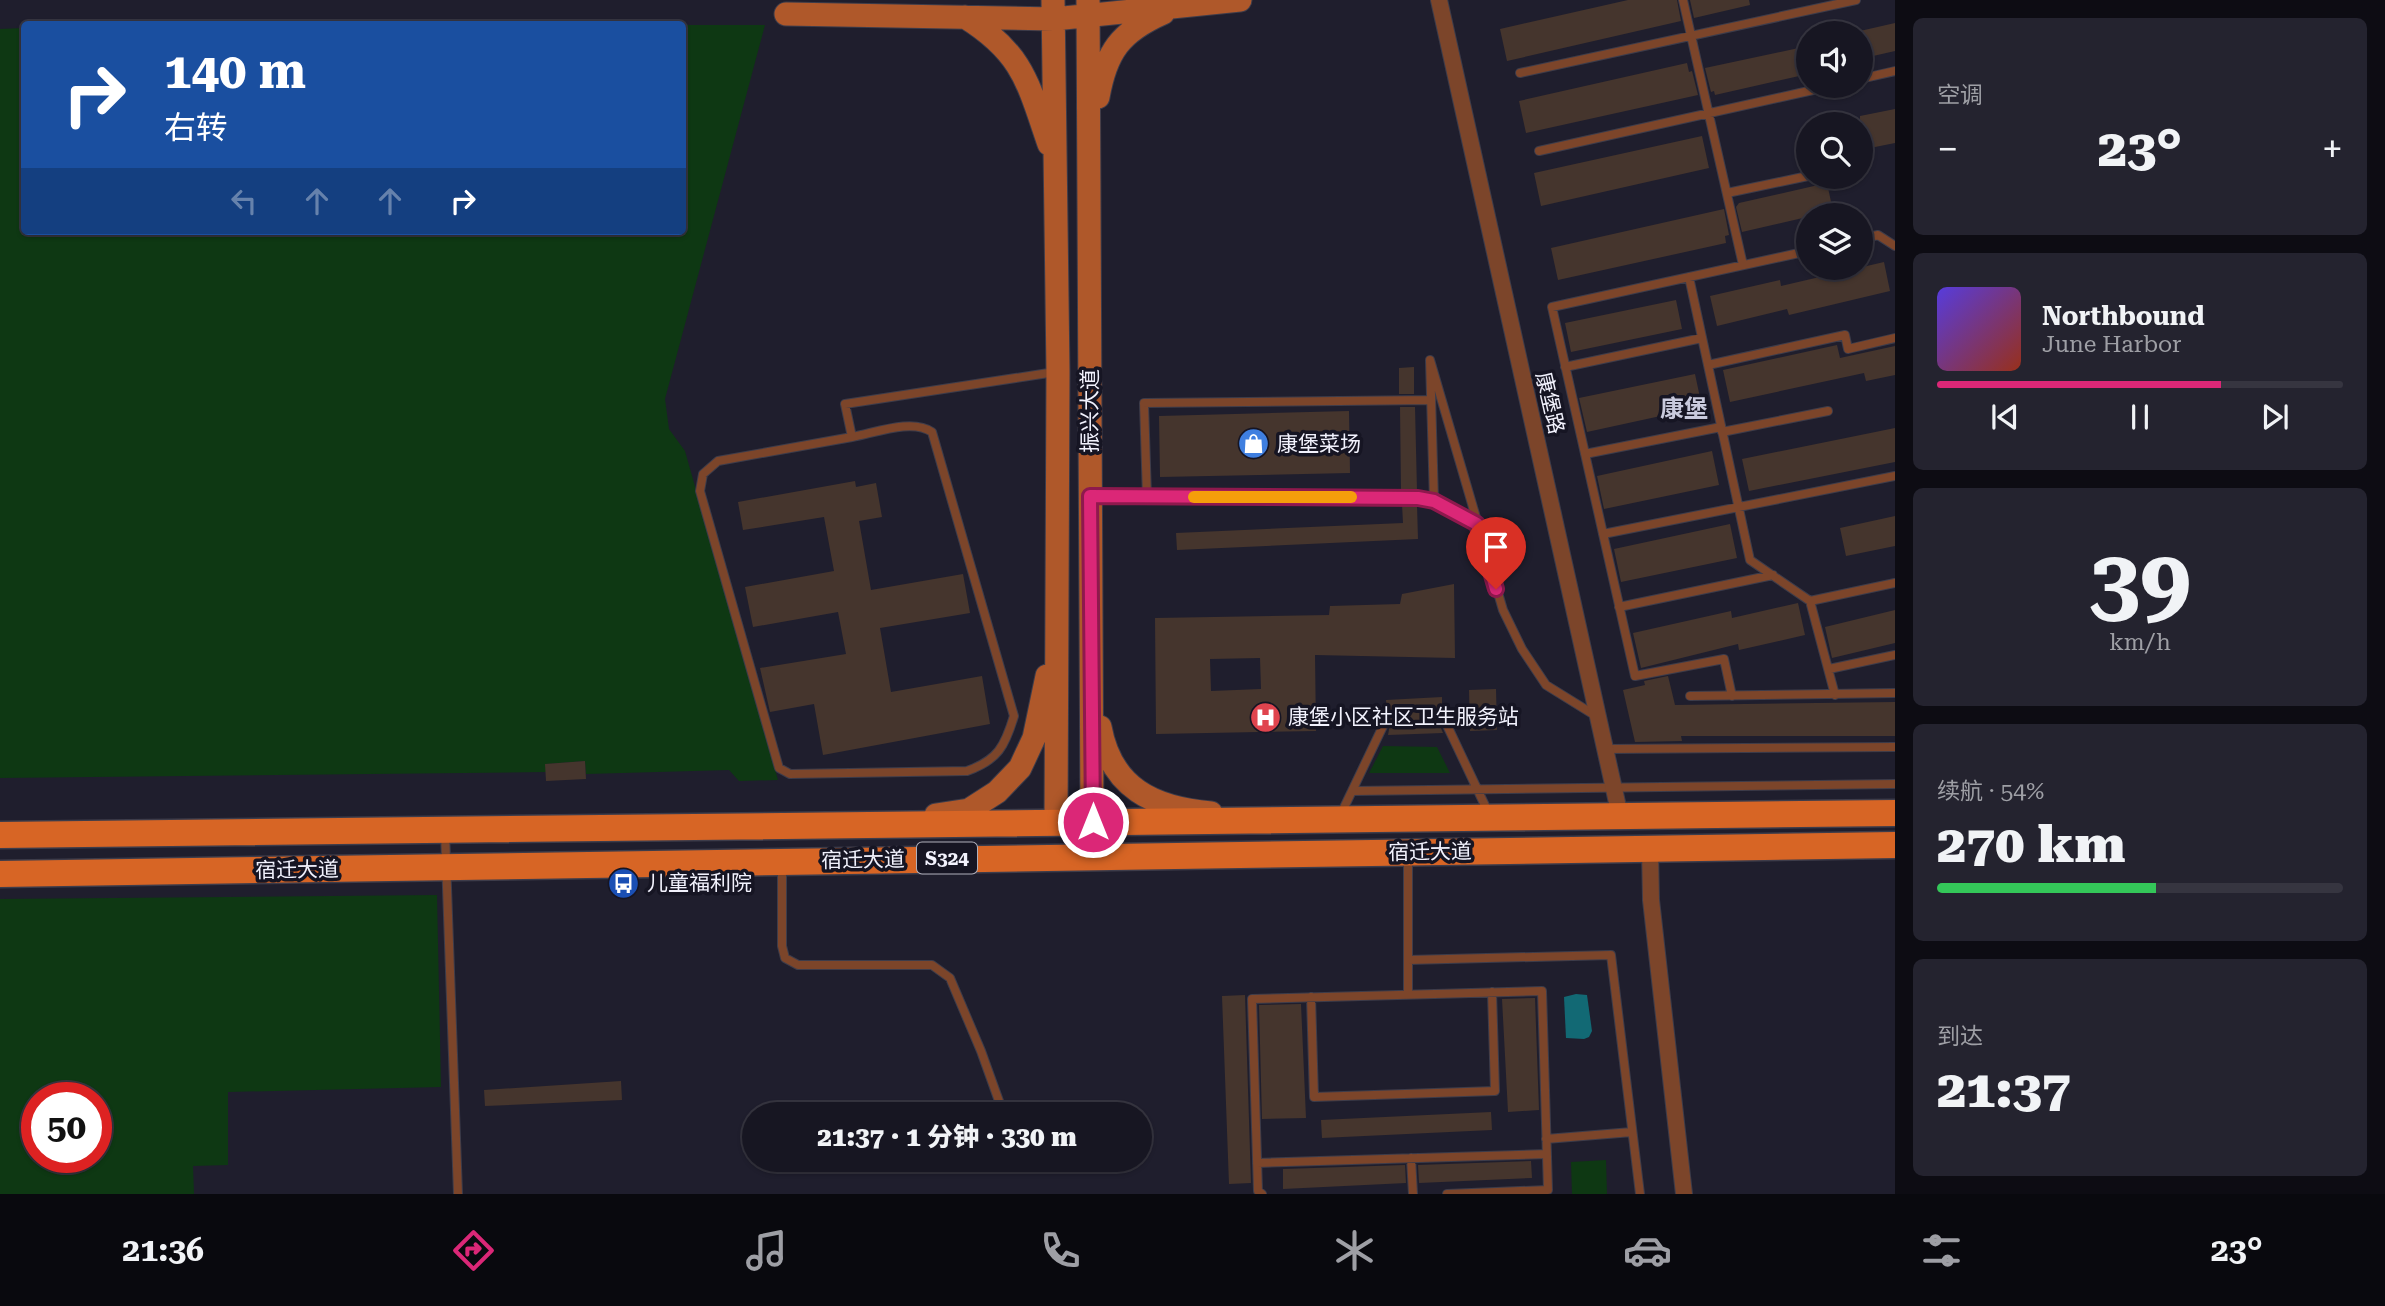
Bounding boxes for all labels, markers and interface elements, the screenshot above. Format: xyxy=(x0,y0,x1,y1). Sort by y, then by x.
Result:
map controls xyxy=(1796,21,1873,280)
button: sound xyxy=(1796,21,1873,98)
text: 140 m xyxy=(164,43,306,100)
icon: right xyxy=(49,49,140,140)
text: 空调 xyxy=(1937,82,1983,109)
text: 右转 xyxy=(164,109,228,147)
button: search xyxy=(1796,112,1873,189)
text: 23° xyxy=(2098,118,2182,179)
text: − xyxy=(1937,127,1958,171)
text: + xyxy=(2322,127,2343,171)
icon: left xyxy=(225,182,263,220)
icon: ahead xyxy=(298,182,336,220)
icon: ahead xyxy=(371,182,409,220)
icon: right xyxy=(444,182,482,220)
button: layers xyxy=(1796,203,1873,280)
text: Northbound xyxy=(2042,301,2205,331)
text: June Harbor xyxy=(2042,331,2182,358)
street label: 振兴大道 xyxy=(1078,369,1102,453)
street label: 康堡路 xyxy=(1531,370,1569,436)
district label: 康堡 xyxy=(1660,395,1708,423)
icon: previous xyxy=(1986,398,2024,436)
icon: pause xyxy=(2121,398,2159,436)
icon: next xyxy=(2256,398,2294,436)
shop icon: 康堡菜场 xyxy=(1237,427,1271,461)
place label: 康堡菜场 xyxy=(1277,432,1361,456)
pin xyxy=(1466,517,1526,589)
icon: arrive xyxy=(1477,528,1515,566)
text: 39 xyxy=(2089,530,2191,636)
text: km/h xyxy=(2109,629,2171,656)
hospital icon: 康堡小区社区卫生服务站 xyxy=(1248,700,1282,734)
place label: 康堡小区社区卫生服务站 xyxy=(1288,705,1519,729)
text: 续航 · 54% xyxy=(1937,778,2044,805)
position arrow xyxy=(1056,785,1130,859)
text: 270 km xyxy=(1937,814,2125,875)
street label: 宿迁大道 xyxy=(1388,839,1472,865)
road number: S324 xyxy=(917,842,977,874)
street label: 宿迁大道 xyxy=(821,847,905,873)
street label: 宿迁大道 xyxy=(255,857,339,883)
bus stop icon: 儿童福利院 xyxy=(607,866,641,900)
place label: 儿童福利院 xyxy=(647,871,752,895)
text: 到达 xyxy=(1937,1023,1983,1050)
text: 21:37 xyxy=(1937,1059,2071,1120)
speed limit sign: 50 xyxy=(21,1082,112,1173)
text: 21:37 · 1 分钟 · 330 m xyxy=(817,1122,1077,1152)
icon: directions xyxy=(449,1226,498,1275)
icon: music xyxy=(742,1226,791,1275)
icon: phone xyxy=(1036,1226,1085,1275)
icon: climate xyxy=(1330,1226,1379,1275)
icon: car xyxy=(1623,1226,1672,1275)
icon: filters xyxy=(1917,1226,1966,1275)
text: 21:36 xyxy=(122,1231,204,1269)
text: 23° xyxy=(2211,1231,2263,1269)

